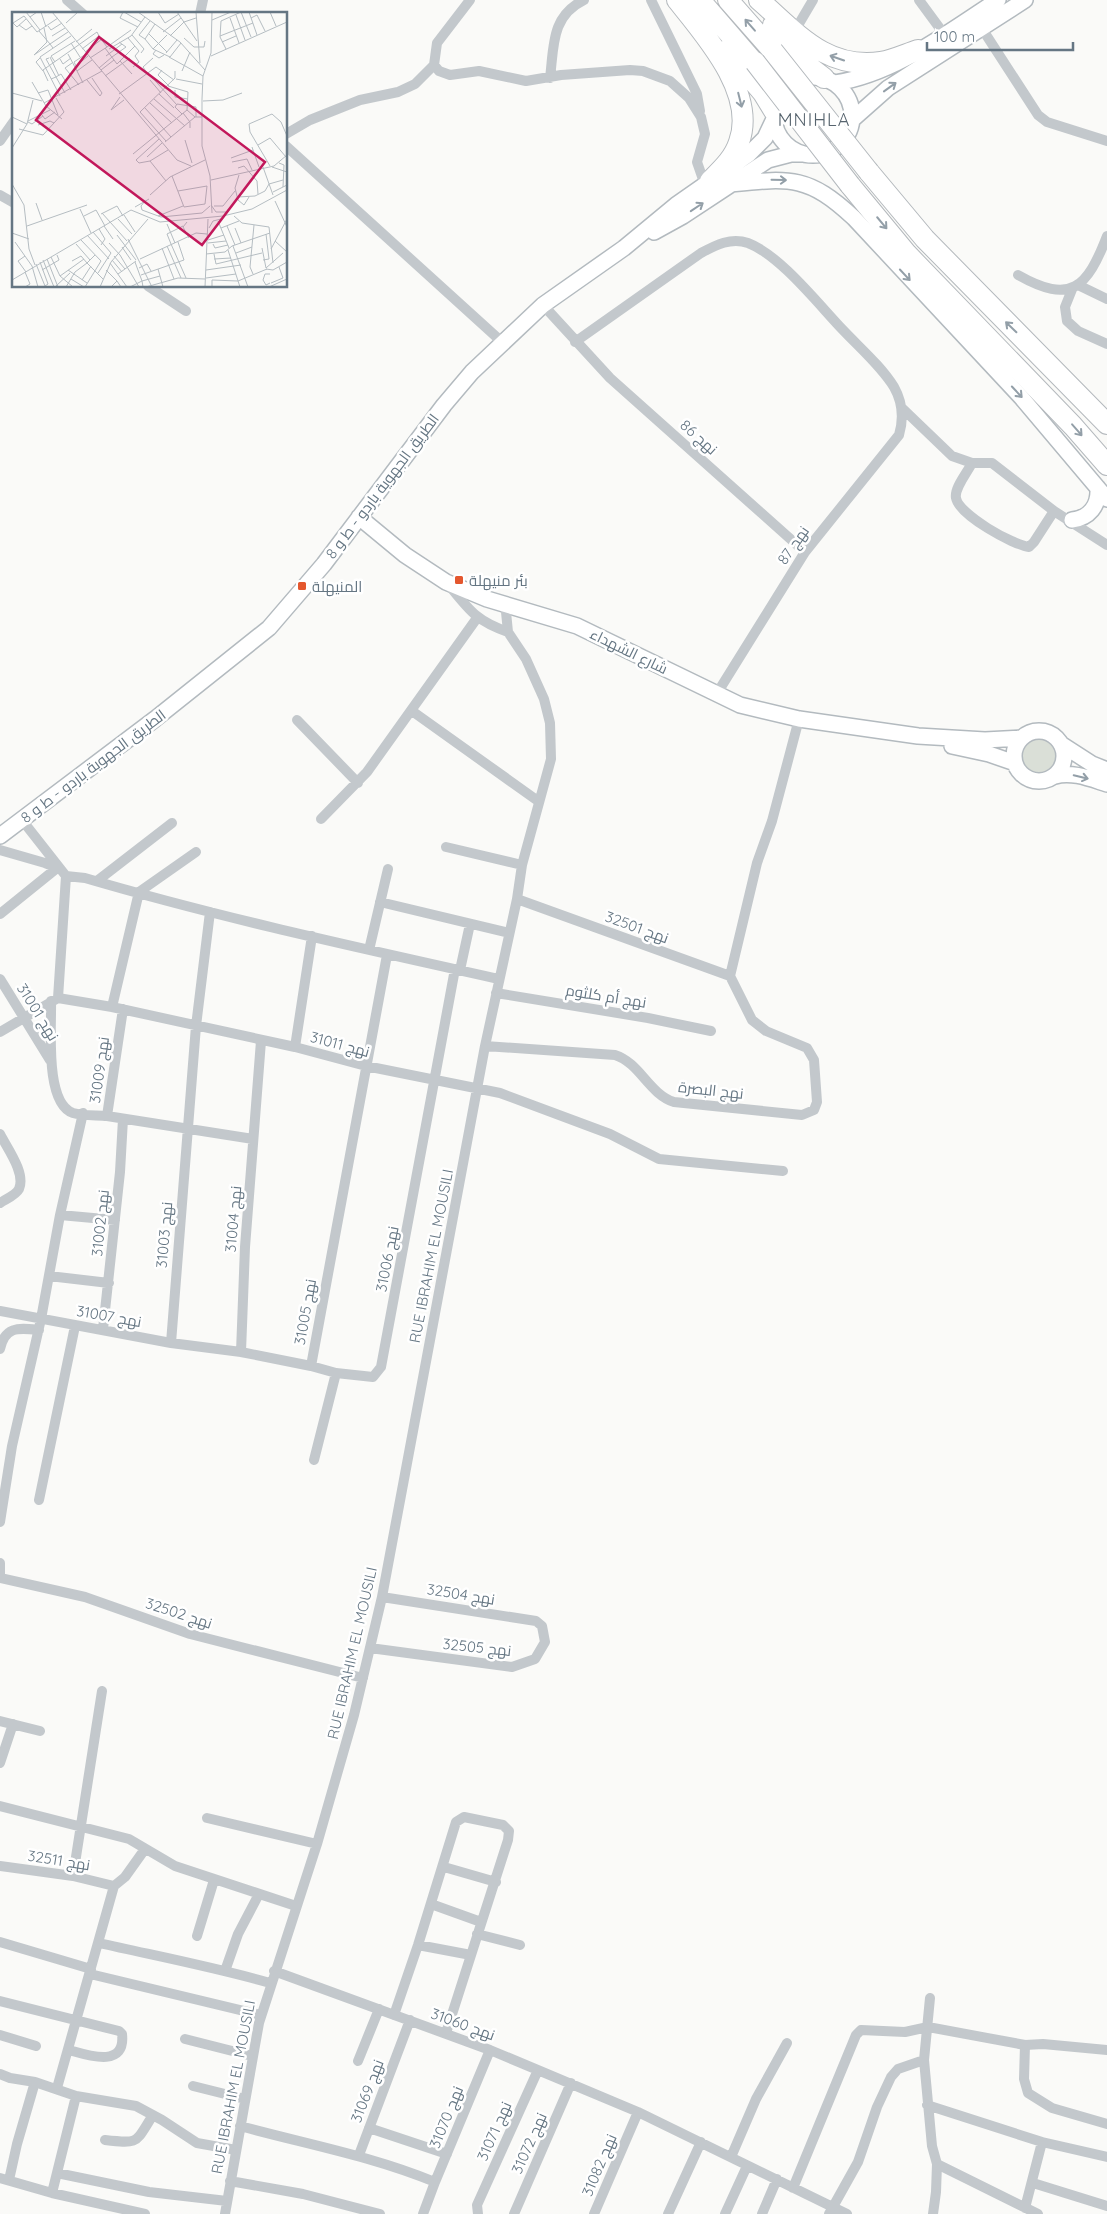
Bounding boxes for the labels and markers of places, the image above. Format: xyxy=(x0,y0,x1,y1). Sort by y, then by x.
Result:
place label: بئر منيهلة xyxy=(469,571,528,591)
marker: بئر منيهلة xyxy=(453,574,465,586)
place label: المنيهلة xyxy=(312,577,362,597)
marker: المنيهلة xyxy=(296,580,308,592)

